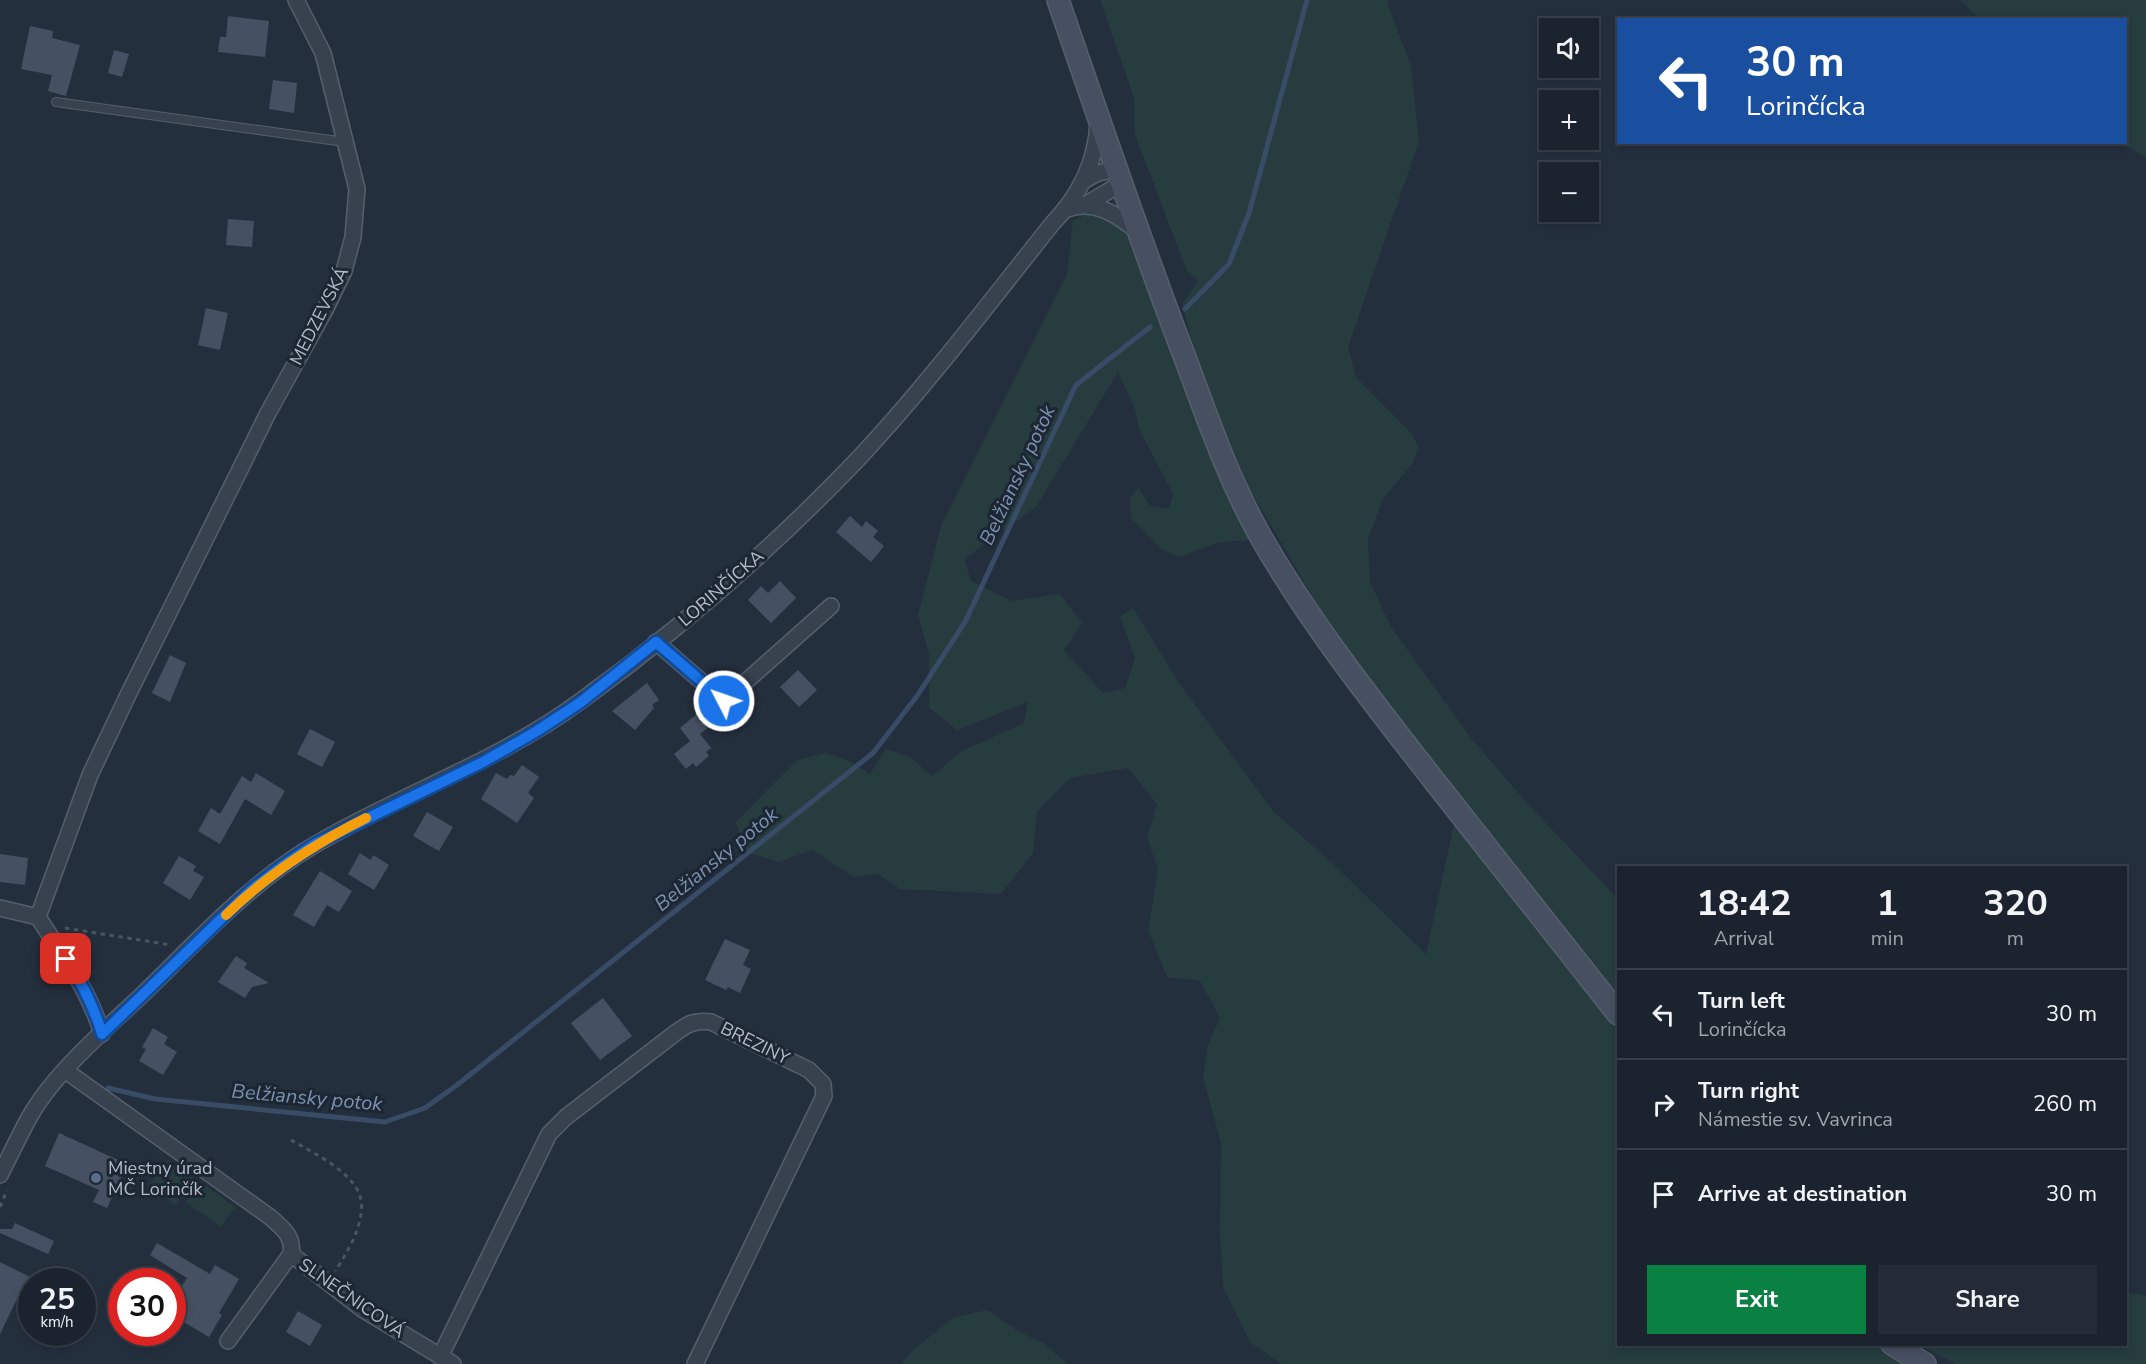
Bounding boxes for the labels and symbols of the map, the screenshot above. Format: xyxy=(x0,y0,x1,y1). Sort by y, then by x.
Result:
street label: MEDZEVSKÁ xyxy=(284,263,354,369)
water label: Belžiansky potok xyxy=(973,400,1062,550)
street label: LORINČÍCKA xyxy=(673,544,769,632)
position arrow xyxy=(692,669,756,733)
water label: Belžiansky potok xyxy=(649,801,784,918)
pin xyxy=(40,933,91,984)
street label: BREZINY xyxy=(716,1016,794,1070)
water label: Belžiansky potok xyxy=(230,1077,385,1118)
place label: Miestny úrad MČ Lorinčík xyxy=(108,1156,213,1201)
marker: Miestny úrad MČ Lorinčík xyxy=(89,1171,103,1185)
street label: SLNEČNICOVÁ xyxy=(294,1252,410,1344)
speed limit sign: 30 xyxy=(108,1268,186,1346)

